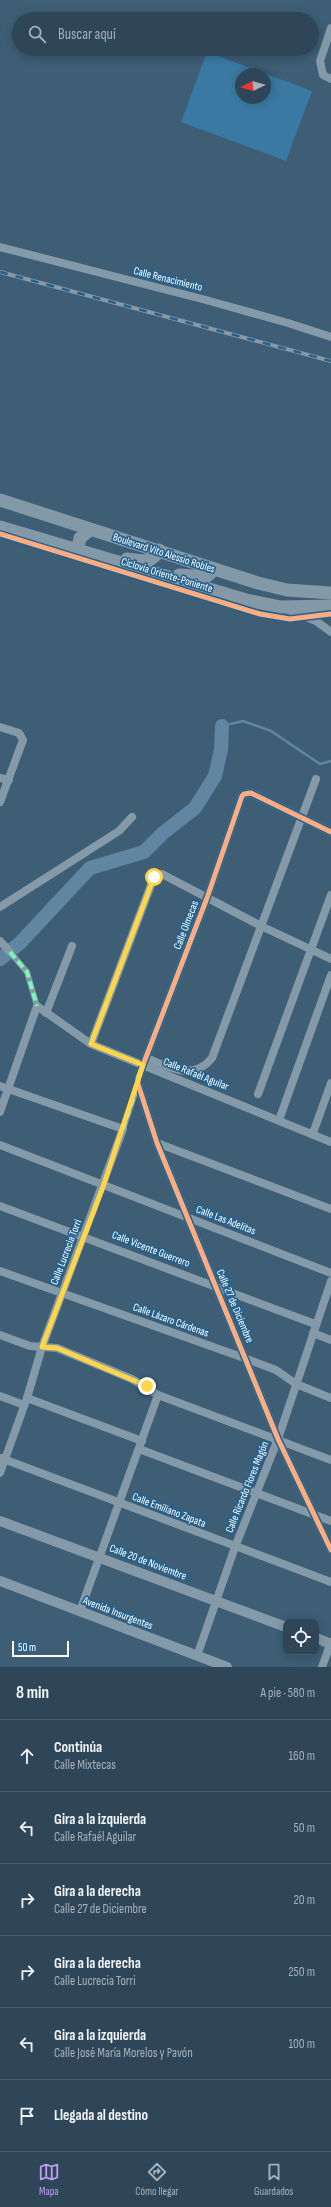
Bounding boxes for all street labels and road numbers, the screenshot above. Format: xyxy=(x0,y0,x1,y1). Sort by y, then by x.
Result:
street label: Calle Renacimiento xyxy=(132,264,204,294)
street label: Boulevard Vito Alessio Robles xyxy=(111,530,217,576)
street label: Ciclovía Oriente-Poniente xyxy=(120,555,214,595)
street label: Calle Olmecas xyxy=(171,899,201,951)
street label: Calle Rafaél Aguilar xyxy=(161,1055,231,1093)
street label: Calle Las Adelitas xyxy=(194,1203,258,1237)
street label: Calle Lucrecia Torri xyxy=(48,1217,84,1287)
street label: Calle Vicente Guerrero xyxy=(110,1228,192,1270)
street label: Calle 27 de Diciembre xyxy=(214,1267,256,1345)
street label: Calle Lázaro Cárdenas xyxy=(131,1300,211,1340)
street label: Calle Ricardo Flores Magón xyxy=(223,1439,271,1535)
street label: Calle Emiliano Zapata xyxy=(130,1490,208,1530)
street label: Calle 20 de Noviembre xyxy=(108,1541,188,1583)
street label: Avenida Insurgentes xyxy=(80,1593,155,1632)

